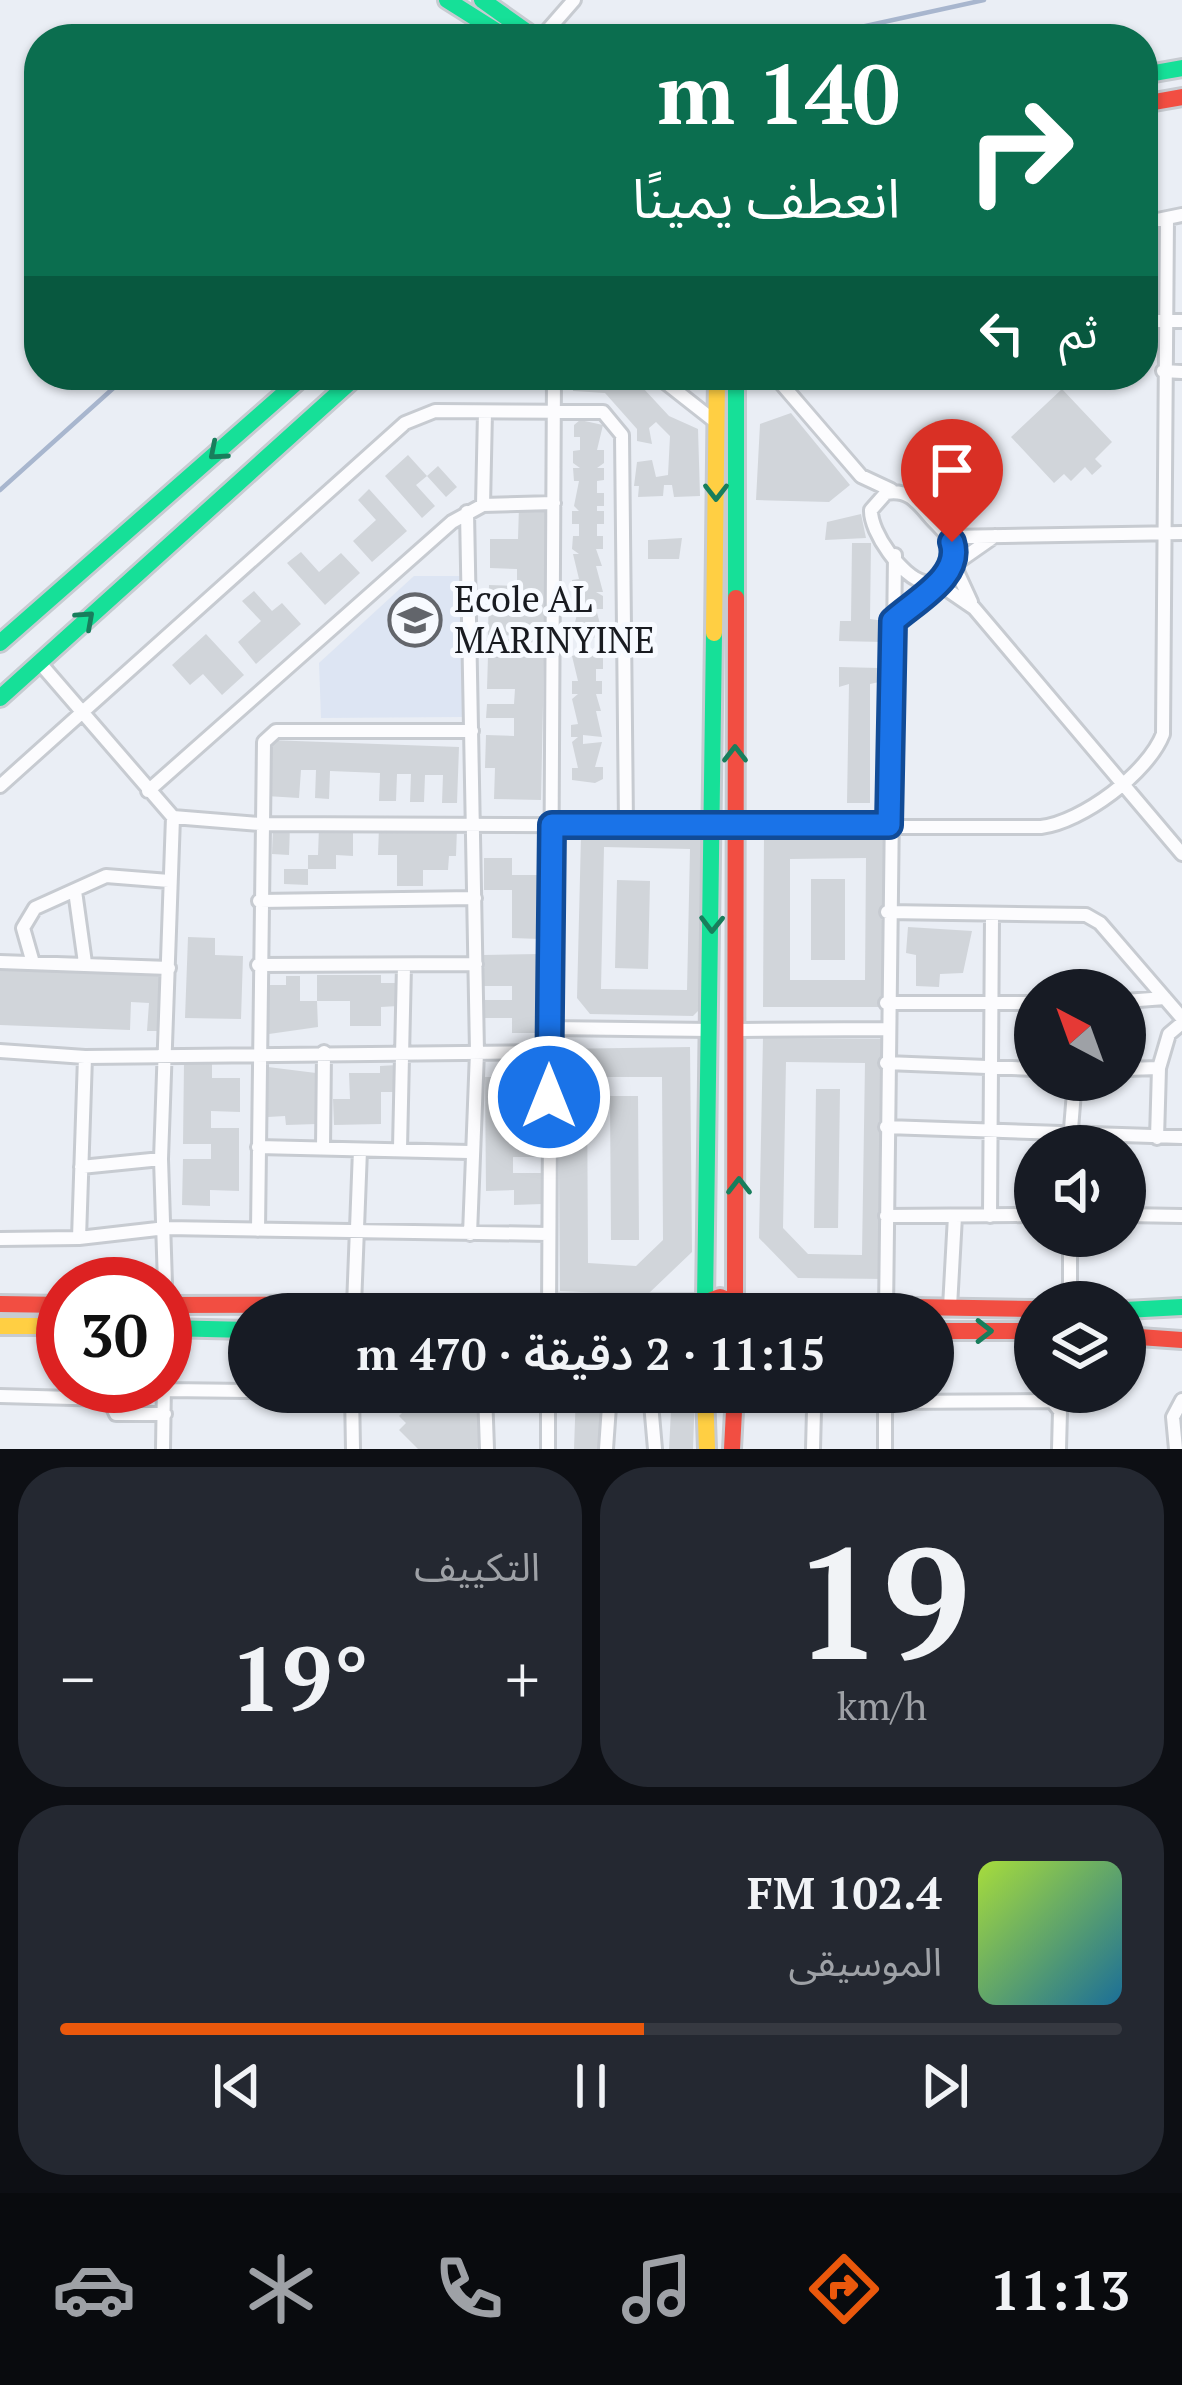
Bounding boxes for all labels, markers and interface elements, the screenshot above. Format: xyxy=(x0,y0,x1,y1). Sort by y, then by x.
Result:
text: 140 m xyxy=(657,37,900,148)
icon: right xyxy=(942,72,1098,228)
text: انعطف يمينًا xyxy=(632,162,900,233)
icon: left xyxy=(969,300,1035,366)
text: ثم xyxy=(1059,301,1098,361)
pin xyxy=(901,419,1003,542)
icon: arrive xyxy=(919,437,985,503)
one-way arrow xyxy=(209,438,231,459)
one-way arrow xyxy=(703,484,729,502)
place label: Ecole AL MARINYINE xyxy=(454,575,655,663)
school or university icon: Ecole AL MARINYINE xyxy=(387,592,443,648)
one-way arrow xyxy=(73,612,94,633)
one-way arrow xyxy=(722,744,748,762)
one-way arrow xyxy=(700,915,726,934)
north arrow xyxy=(1014,969,1146,1101)
map controls xyxy=(1014,969,1146,1413)
position arrow xyxy=(486,1034,612,1160)
button: sound xyxy=(1014,1125,1146,1257)
one-way arrow xyxy=(726,1176,752,1194)
speed limit sign: 30 xyxy=(36,1257,192,1413)
button: layers xyxy=(1014,1281,1146,1413)
one-way arrow xyxy=(976,1318,994,1344)
text: 11:15 · 2 دقيقة · 470 m xyxy=(356,1323,826,1383)
text: 19 xyxy=(794,1497,970,1704)
text: التكييف xyxy=(414,1540,540,1592)
text: 19° xyxy=(231,1617,369,1737)
text: − xyxy=(60,1634,95,1722)
text: + xyxy=(505,1634,540,1722)
text: km/h xyxy=(837,1679,927,1731)
text: 102.4 FM xyxy=(747,1862,942,1922)
text: الموسيقى xyxy=(788,1935,942,1987)
icon: previous xyxy=(204,2053,270,2119)
icon: pause xyxy=(558,2053,624,2119)
icon: next xyxy=(912,2053,978,2119)
icon: car xyxy=(52,2247,136,2331)
icon: climate xyxy=(239,2247,323,2331)
icon: phone xyxy=(427,2247,511,2331)
icon: music xyxy=(615,2247,699,2331)
icon: directions xyxy=(802,2247,886,2331)
text: 11:13 xyxy=(990,2254,1130,2325)

